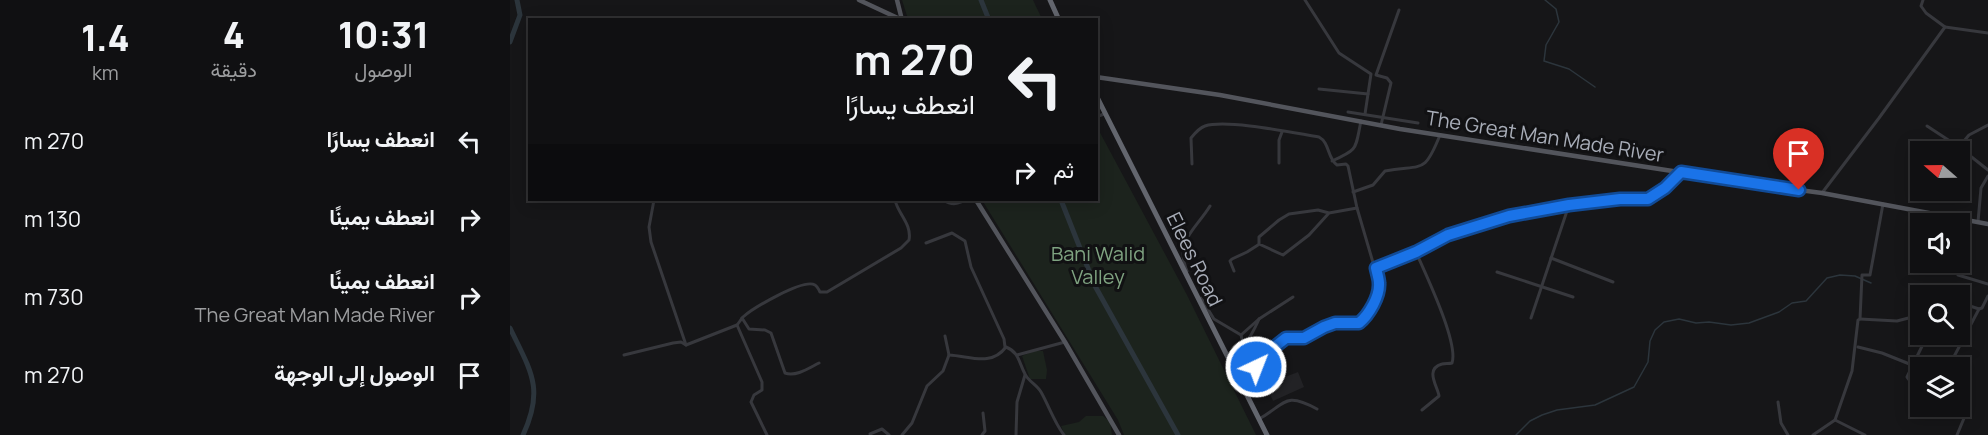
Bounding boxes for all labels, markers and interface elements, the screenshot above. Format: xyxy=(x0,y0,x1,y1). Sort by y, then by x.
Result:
text: 4 xyxy=(223,10,245,59)
text: 10:31 xyxy=(338,10,429,59)
text: 1.4 xyxy=(81,13,130,62)
text: 270 m xyxy=(854,30,975,88)
icon: left xyxy=(996,42,1074,120)
text: دقيقة xyxy=(211,56,257,83)
text: الوصول xyxy=(355,56,412,83)
text: km xyxy=(92,59,119,86)
text: انعطف يسارًا xyxy=(845,85,975,122)
street label: The Great Man Made River xyxy=(1424,104,1666,168)
text: انعطف يسارًا xyxy=(326,124,435,154)
icon: left xyxy=(453,125,486,158)
text: 270 m xyxy=(24,126,84,156)
pin xyxy=(1773,128,1824,190)
icon: arrive xyxy=(1782,137,1815,170)
north arrow xyxy=(1910,141,1970,201)
map controls xyxy=(1910,141,1970,417)
text: ثم xyxy=(1053,155,1074,185)
icon: right xyxy=(1008,156,1041,189)
text: انعطف يمينًا xyxy=(329,202,435,232)
icon: right xyxy=(453,203,486,236)
text: 130 m xyxy=(24,204,81,234)
street label: Elees Road xyxy=(1161,208,1229,310)
button: sound xyxy=(1910,213,1970,273)
park label: Bani Walid Valley xyxy=(1051,240,1145,290)
text: انعطف يمينًا xyxy=(329,266,435,296)
icon: right xyxy=(453,281,486,314)
text: 730 m xyxy=(24,282,84,312)
button: search xyxy=(1910,285,1970,345)
text: The Great Man Made River xyxy=(195,301,435,328)
position arrow xyxy=(1224,335,1288,399)
button: layers xyxy=(1910,357,1970,417)
text: الوصول إلى الوجهة xyxy=(274,358,435,388)
icon: arrive xyxy=(453,359,486,392)
text: 270 m xyxy=(24,360,84,390)

